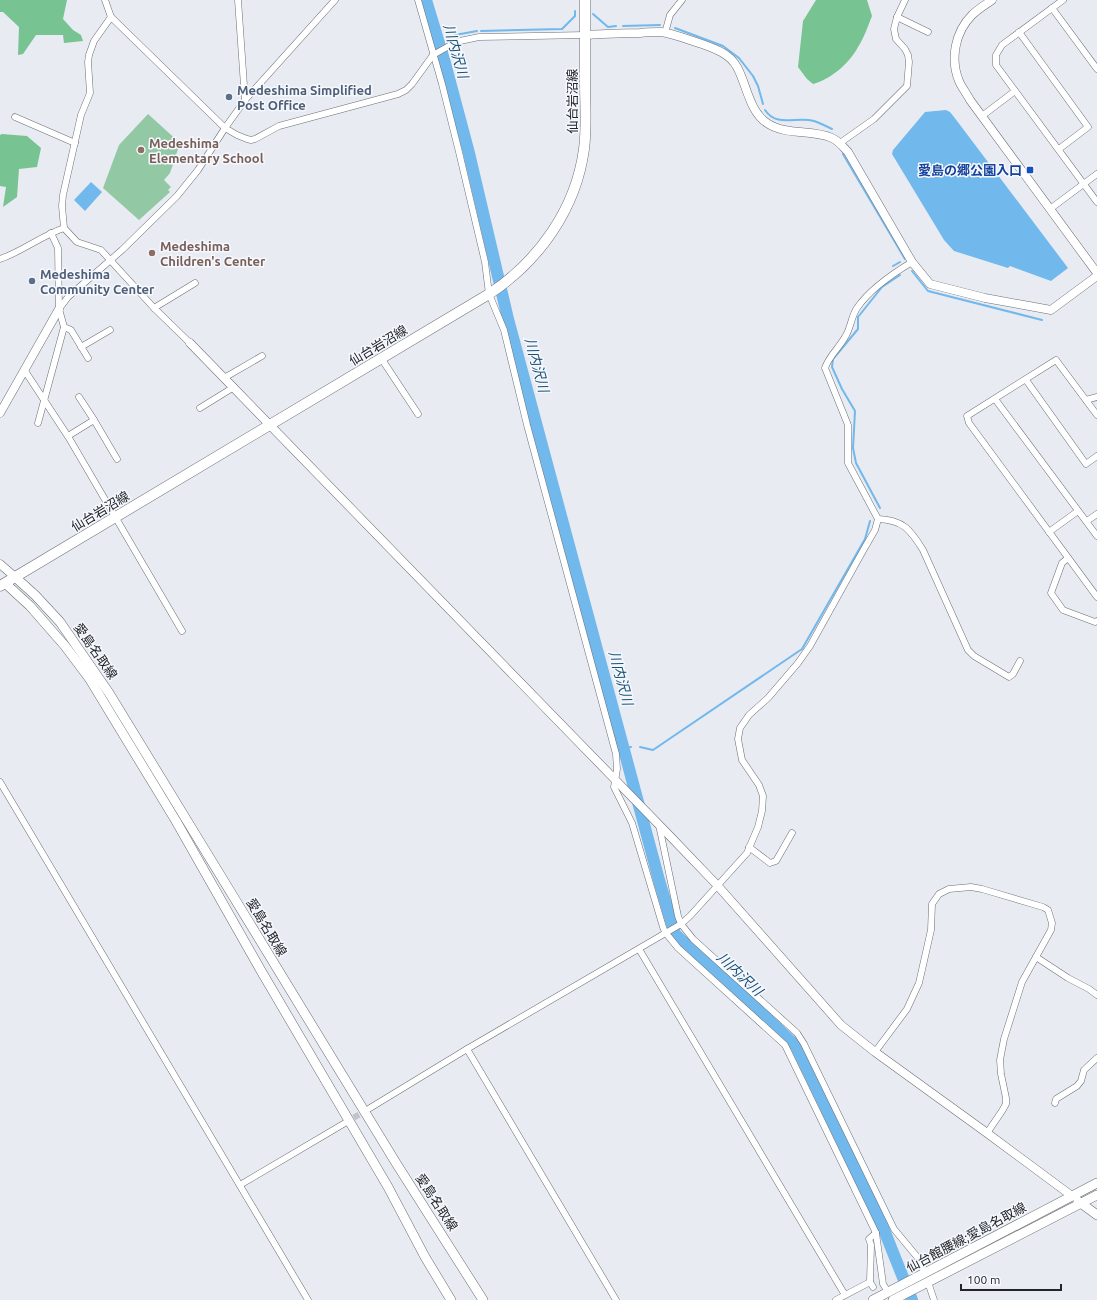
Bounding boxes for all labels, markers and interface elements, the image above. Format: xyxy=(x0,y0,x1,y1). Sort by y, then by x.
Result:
water label: 川内沢川 xyxy=(441,22,472,82)
street label: 仙台岩沼線 xyxy=(565,68,579,134)
place label: Medeshima Simplified Post Office xyxy=(237,83,372,112)
marker: Medeshima Simplified Post Office xyxy=(224,92,234,102)
place label: Medeshima Elementary School xyxy=(149,136,264,165)
marker: Medeshima Elementary School xyxy=(136,145,146,155)
place label: 愛島の郷公園入口 xyxy=(918,163,1022,177)
marker: 愛島の郷公園入口 xyxy=(1025,165,1035,175)
place label: Medeshima Children's Center xyxy=(160,239,266,268)
marker: Medeshima Children's Center xyxy=(147,248,157,258)
place label: Medeshima Community Center xyxy=(40,267,155,296)
marker: Medeshima Community Center xyxy=(27,276,37,286)
street label: 仙台岩沼線 xyxy=(347,322,409,368)
water label: 川内沢川 xyxy=(522,336,552,396)
street label: 仙台岩沼線 xyxy=(69,488,131,534)
street label: 愛島名取線 xyxy=(72,620,120,682)
water label: 川内沢川 xyxy=(606,649,636,709)
street label: 愛島名取線 xyxy=(244,896,290,958)
water label: 川内沢川 xyxy=(714,949,767,1000)
street label: 愛島名取線 xyxy=(413,1171,461,1233)
street label: 仙台館腰線;愛島名取線 xyxy=(904,1200,1028,1274)
scale bar xyxy=(961,1266,1061,1292)
text: 100 m xyxy=(967,1273,1000,1286)

